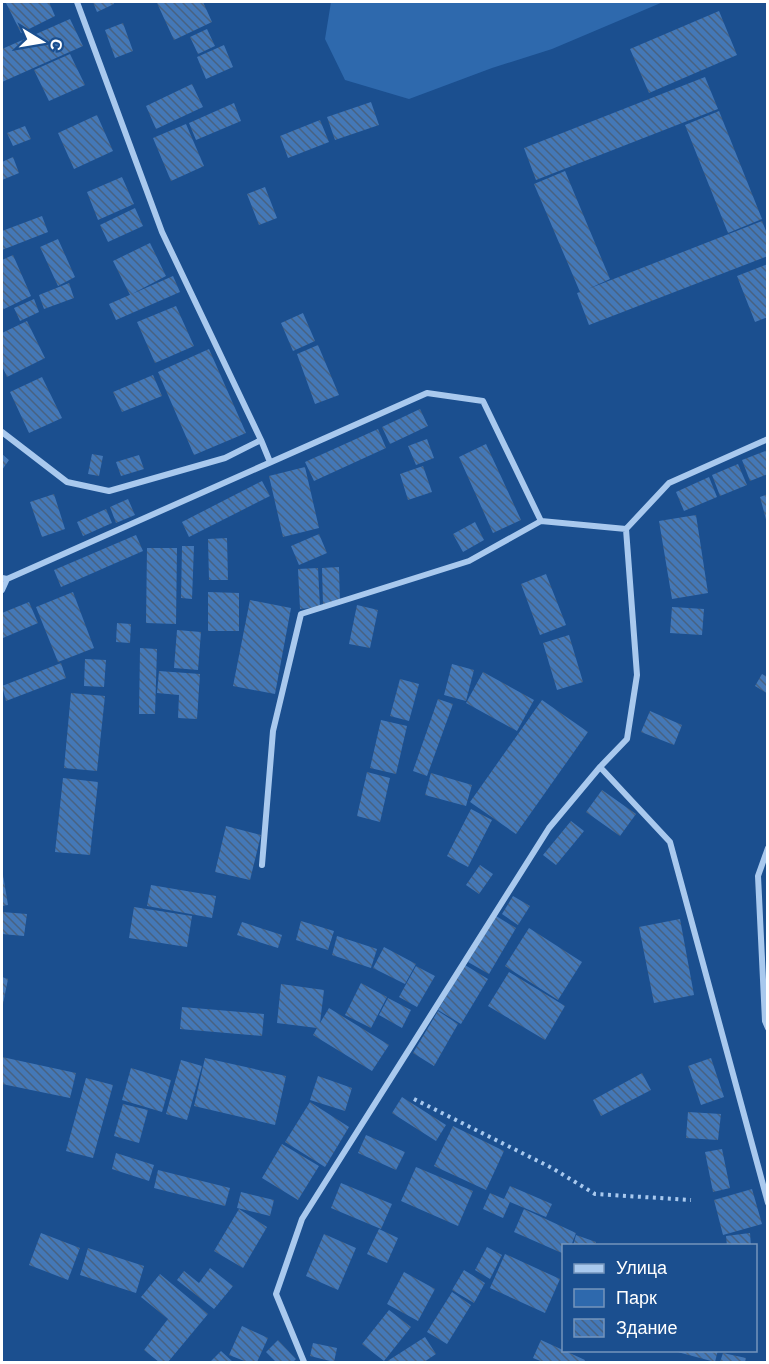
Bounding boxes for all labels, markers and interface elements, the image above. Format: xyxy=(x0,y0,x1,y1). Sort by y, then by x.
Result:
north arrow xyxy=(12,12,72,72)
text: С xyxy=(45,37,68,53)
legend xyxy=(562,1244,757,1352)
text: Улица xyxy=(616,1256,668,1280)
text: Парк xyxy=(616,1286,657,1310)
text: Здание xyxy=(616,1316,677,1340)

